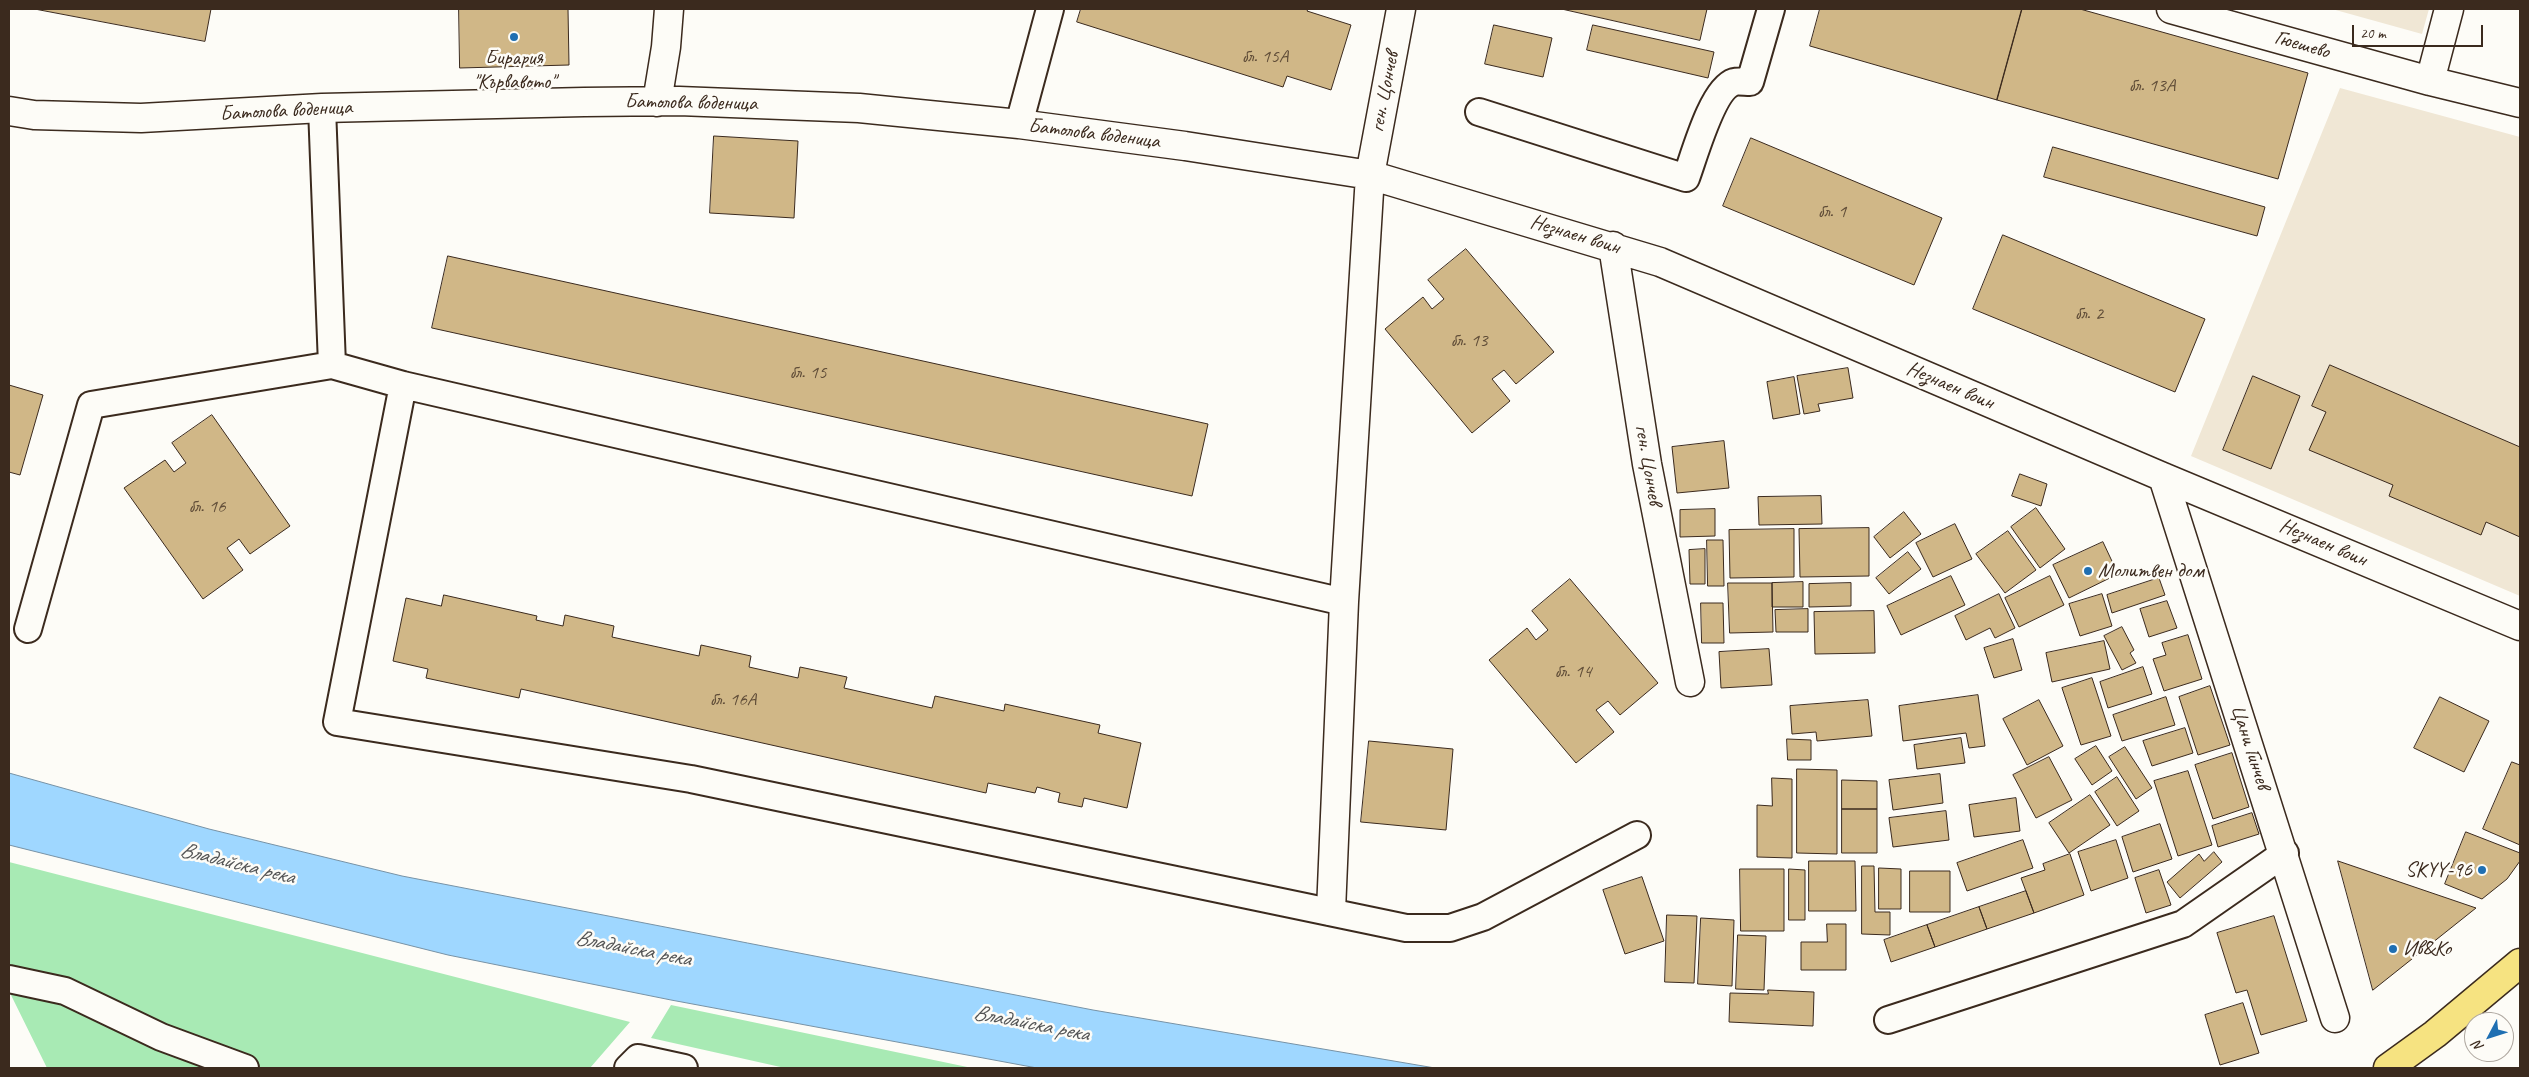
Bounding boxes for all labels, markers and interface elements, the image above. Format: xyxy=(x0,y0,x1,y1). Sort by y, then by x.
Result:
scale bar xyxy=(2354,15,2485,47)
text: 20 m xyxy=(2360,24,2386,43)
street label: Гюешево xyxy=(2272,25,2332,65)
marker: Бирария "Кървавото" xyxy=(508,31,520,43)
place label: Бирария "Кървавото" xyxy=(473,45,555,95)
house number: бл. 15А xyxy=(1242,46,1288,68)
street label: ген. Цончев xyxy=(1365,50,1405,134)
house number: бл. 13А xyxy=(2129,75,2175,97)
street label: Батолова воденица xyxy=(625,89,757,117)
street label: Батолова воденица xyxy=(219,95,353,127)
street label: Батолова воденица xyxy=(1027,113,1161,155)
house number: бл. 1 xyxy=(1818,201,1846,223)
street label: Незнаен воин xyxy=(1527,209,1623,261)
house number: бл. 2 xyxy=(2075,303,2103,325)
house number: бл. 13 xyxy=(1451,330,1487,352)
street label: Незнаен воин xyxy=(1903,356,1997,416)
house number: бл. 15 xyxy=(790,362,826,384)
street label: ген. Цончев xyxy=(1629,423,1667,507)
house number: бл. 16 xyxy=(189,496,225,518)
street label: Незнаен воин xyxy=(2276,513,2370,573)
place label: Молитвен дом xyxy=(2098,558,2204,584)
marker: Молитвен дом xyxy=(2082,565,2094,577)
house number: бл. 14 xyxy=(1555,661,1591,683)
house number: бл. 16А xyxy=(710,689,756,711)
street label: Цани Гинчев xyxy=(2225,702,2275,792)
water label: Владайска река xyxy=(177,837,297,891)
place label: SKYY-96 xyxy=(2405,857,2472,883)
marker: SKYY-96 xyxy=(2476,864,2488,876)
water label: Владайска река xyxy=(573,925,693,973)
place label: Ив&Ко xyxy=(2403,936,2451,962)
marker: Ив&Ко xyxy=(2387,943,2399,955)
water label: Владайска река xyxy=(971,1000,1091,1048)
north arrow xyxy=(2464,1012,2514,1062)
text: N xyxy=(2469,1038,2487,1055)

